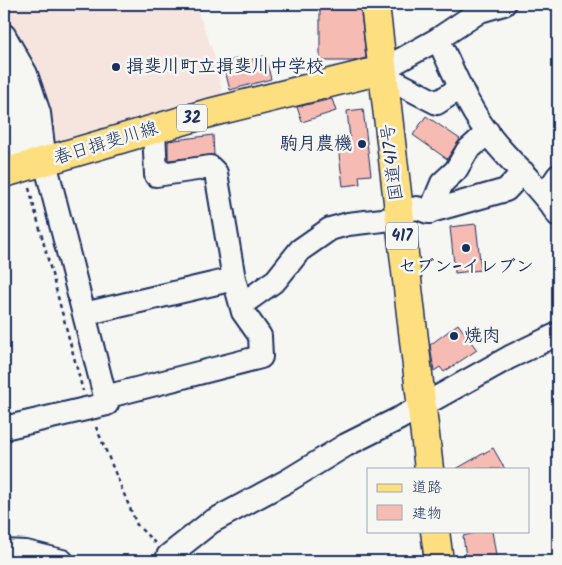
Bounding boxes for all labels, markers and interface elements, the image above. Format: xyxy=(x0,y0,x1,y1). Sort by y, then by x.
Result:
place label: 揖斐川町立揖斐川中学校 xyxy=(126,53,324,82)
marker: 揖斐川町立揖斐川中学校 xyxy=(110,61,122,73)
road number: 32 xyxy=(177,105,207,132)
street label: 春日揖斐川線 xyxy=(50,114,162,174)
street label: 国道417号 xyxy=(374,122,412,202)
place label: 駒月農機 xyxy=(280,130,352,159)
marker: 駒月農機 xyxy=(356,138,368,150)
road number: 417 xyxy=(386,222,418,250)
marker: セブン-イレブン xyxy=(460,242,472,254)
place label: セブン-イレブン xyxy=(398,253,534,282)
place label: 焼肉 xyxy=(464,322,500,351)
marker: 焼肉 xyxy=(448,330,460,342)
legend xyxy=(367,468,530,532)
text: 道路 xyxy=(412,476,442,500)
text: 建物 xyxy=(412,502,442,526)

